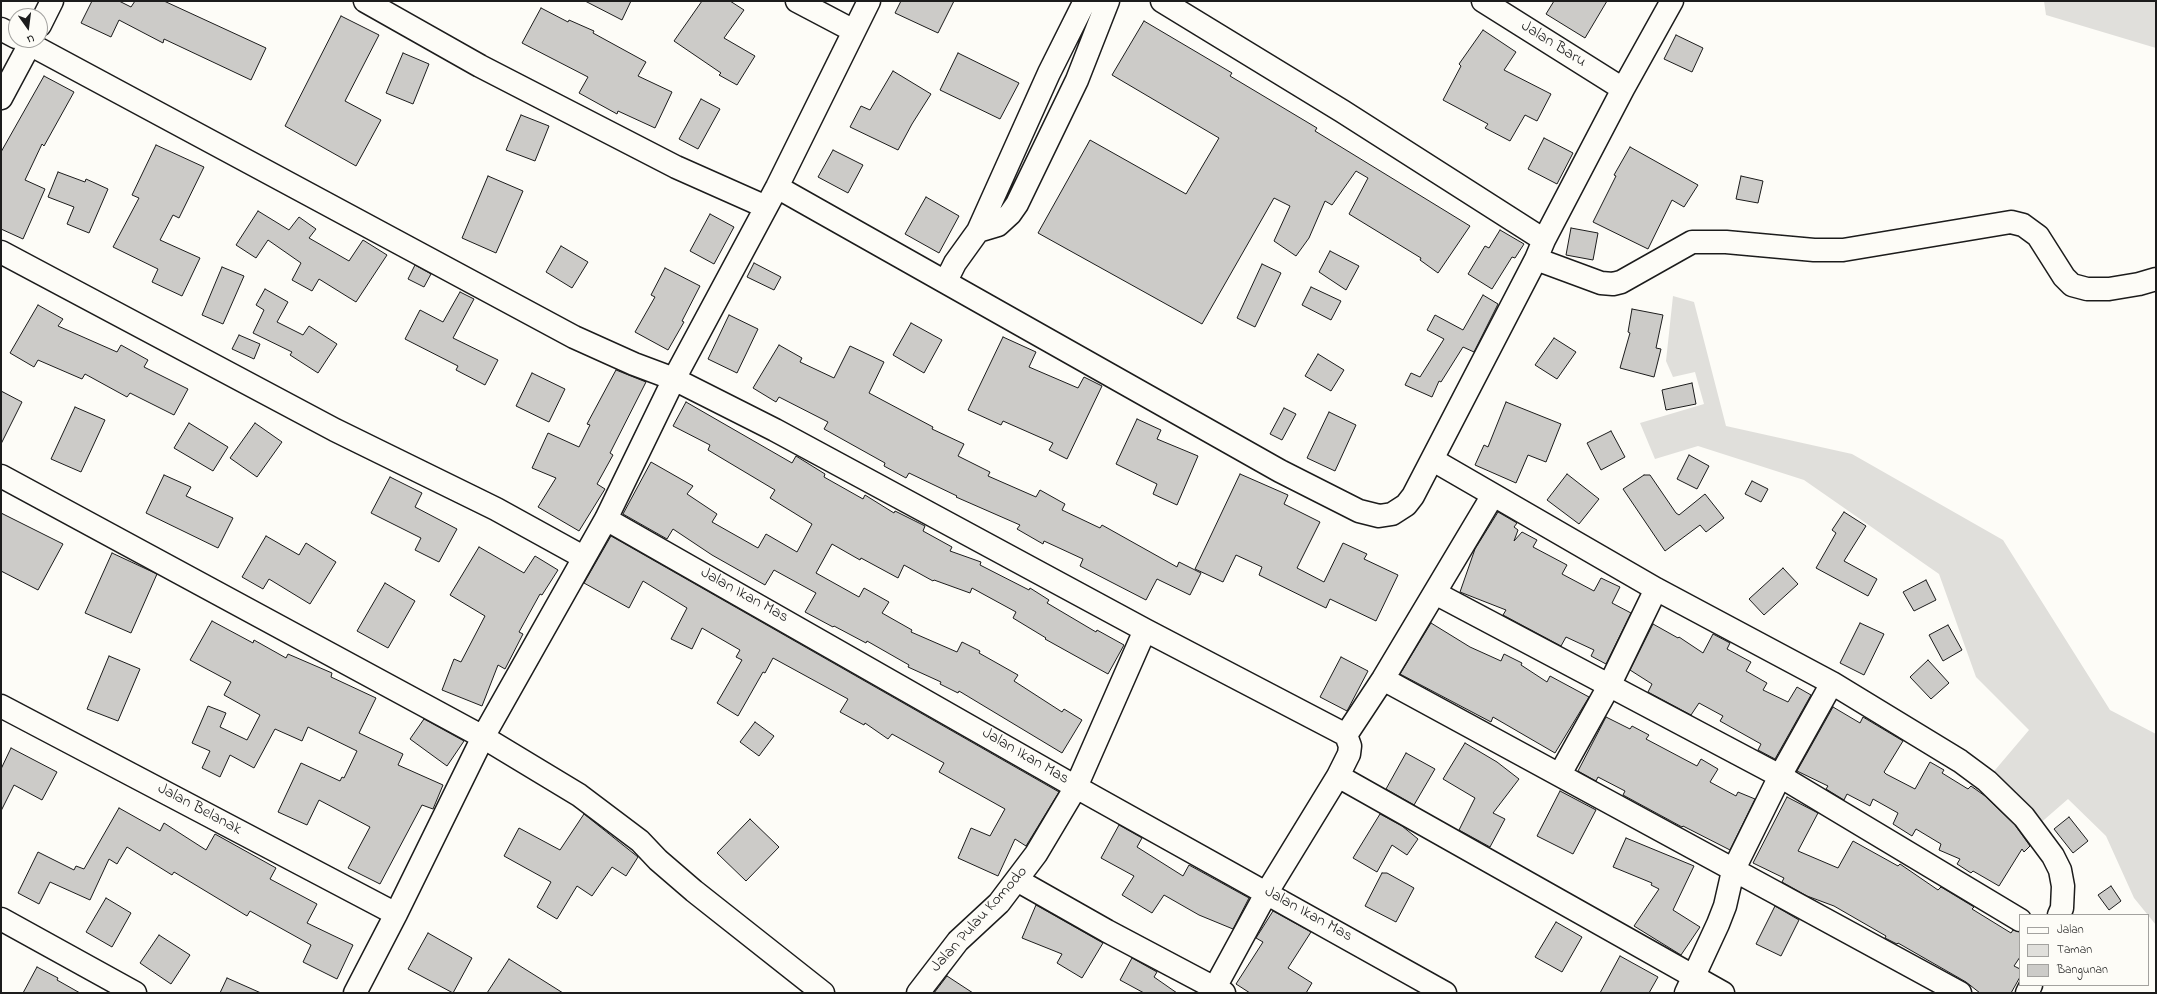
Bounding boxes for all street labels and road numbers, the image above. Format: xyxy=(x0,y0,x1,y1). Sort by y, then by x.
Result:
street label: Jalan Baru xyxy=(1517,17,1589,73)
street label: Jalan Ikan Mas xyxy=(697,564,791,628)
street label: Jalan Ikan Mas xyxy=(978,724,1072,790)
street label: Jalan Belanak xyxy=(154,780,244,840)
street label: Jalan Pulau Komodo xyxy=(927,863,1033,977)
street label: Jalan Ikan Mas xyxy=(1261,883,1355,947)

